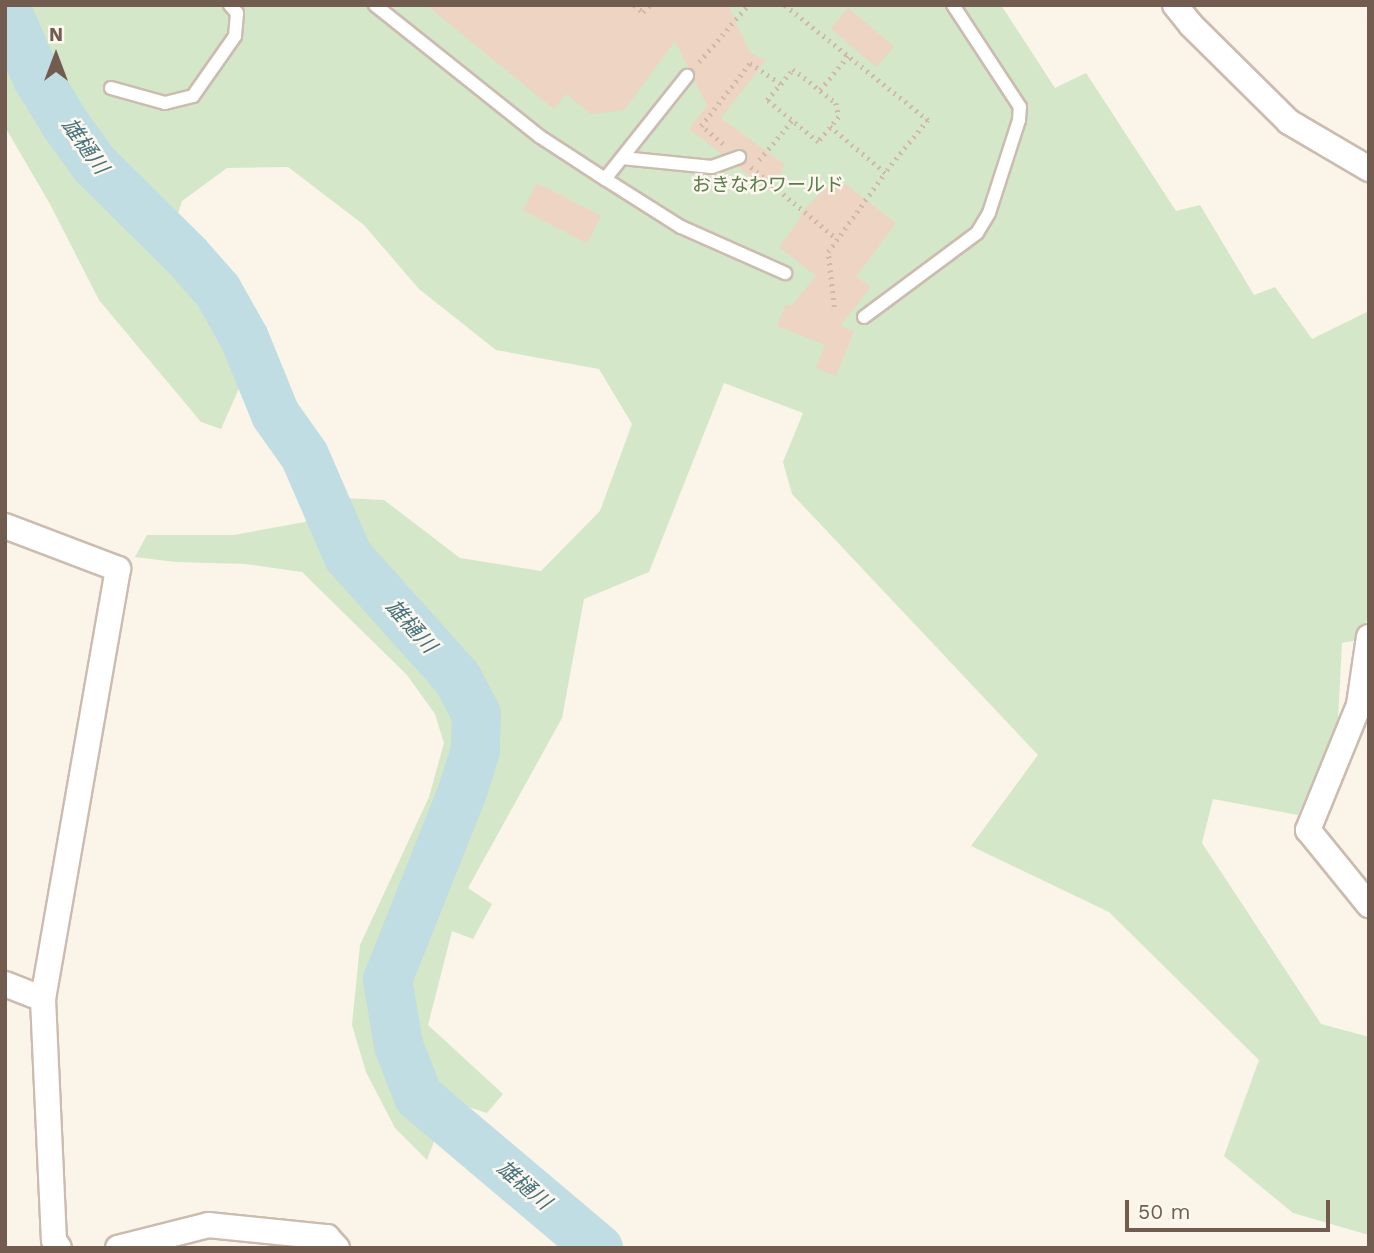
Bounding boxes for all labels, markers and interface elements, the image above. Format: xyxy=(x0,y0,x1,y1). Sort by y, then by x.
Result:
north arrow xyxy=(21,21,91,91)
text: N xyxy=(49,23,63,46)
water label: 雄樋川 xyxy=(56,113,114,179)
park label: おきなわワールド xyxy=(692,174,844,196)
water label: 雄樋川 xyxy=(381,594,441,658)
water label: 雄樋川 xyxy=(492,1155,556,1215)
scale bar xyxy=(1129,1186,1334,1230)
text: 50 m xyxy=(1138,1199,1190,1224)

